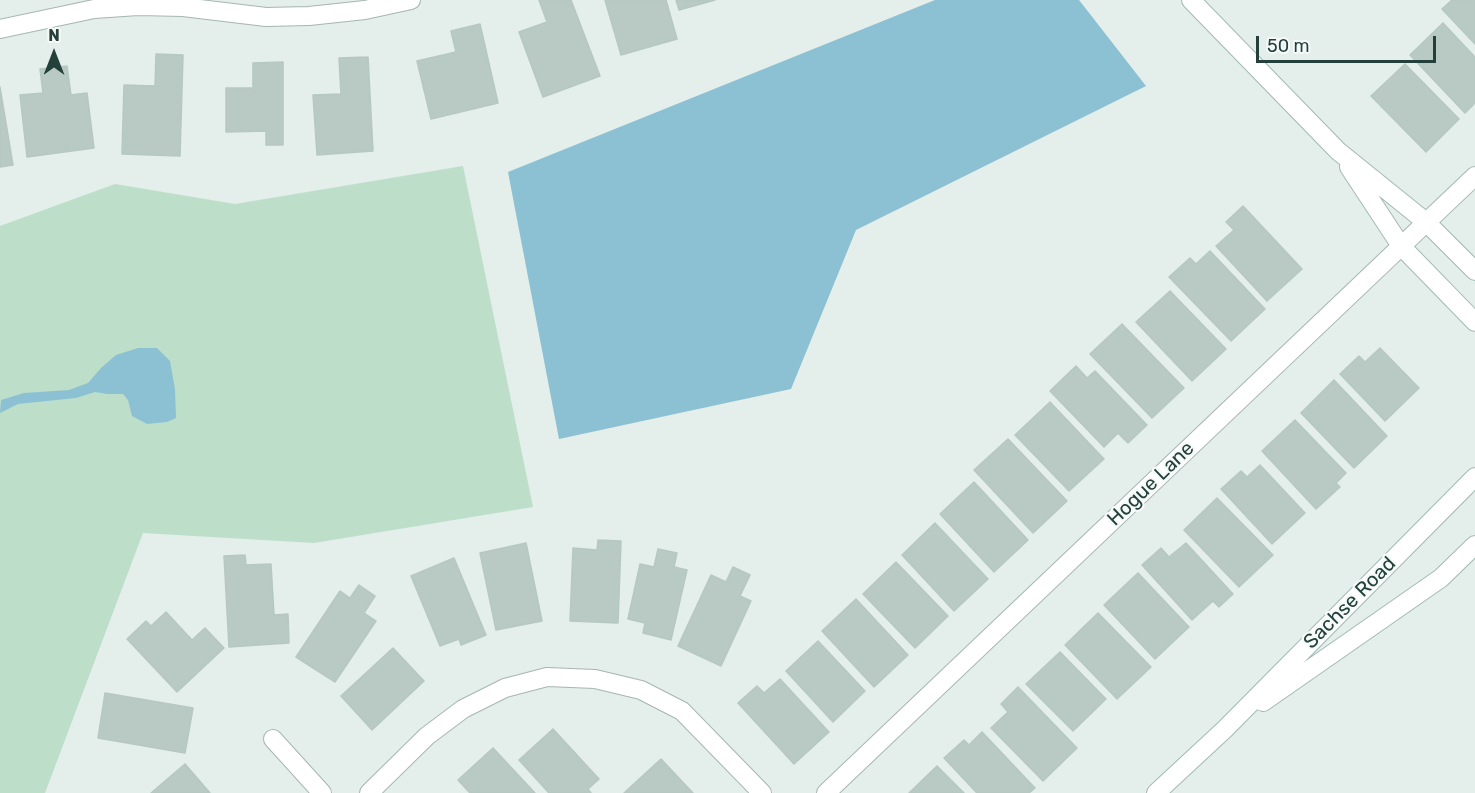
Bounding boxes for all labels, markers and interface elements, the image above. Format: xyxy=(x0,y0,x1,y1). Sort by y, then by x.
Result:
north arrow xyxy=(24,24,84,84)
scale bar xyxy=(1259,24,1439,62)
text: N xyxy=(48,26,60,45)
text: 50 m xyxy=(1267,35,1310,57)
street label: Hogue Lane xyxy=(1103,437,1199,531)
street label: Sachse Road xyxy=(1299,552,1401,654)

